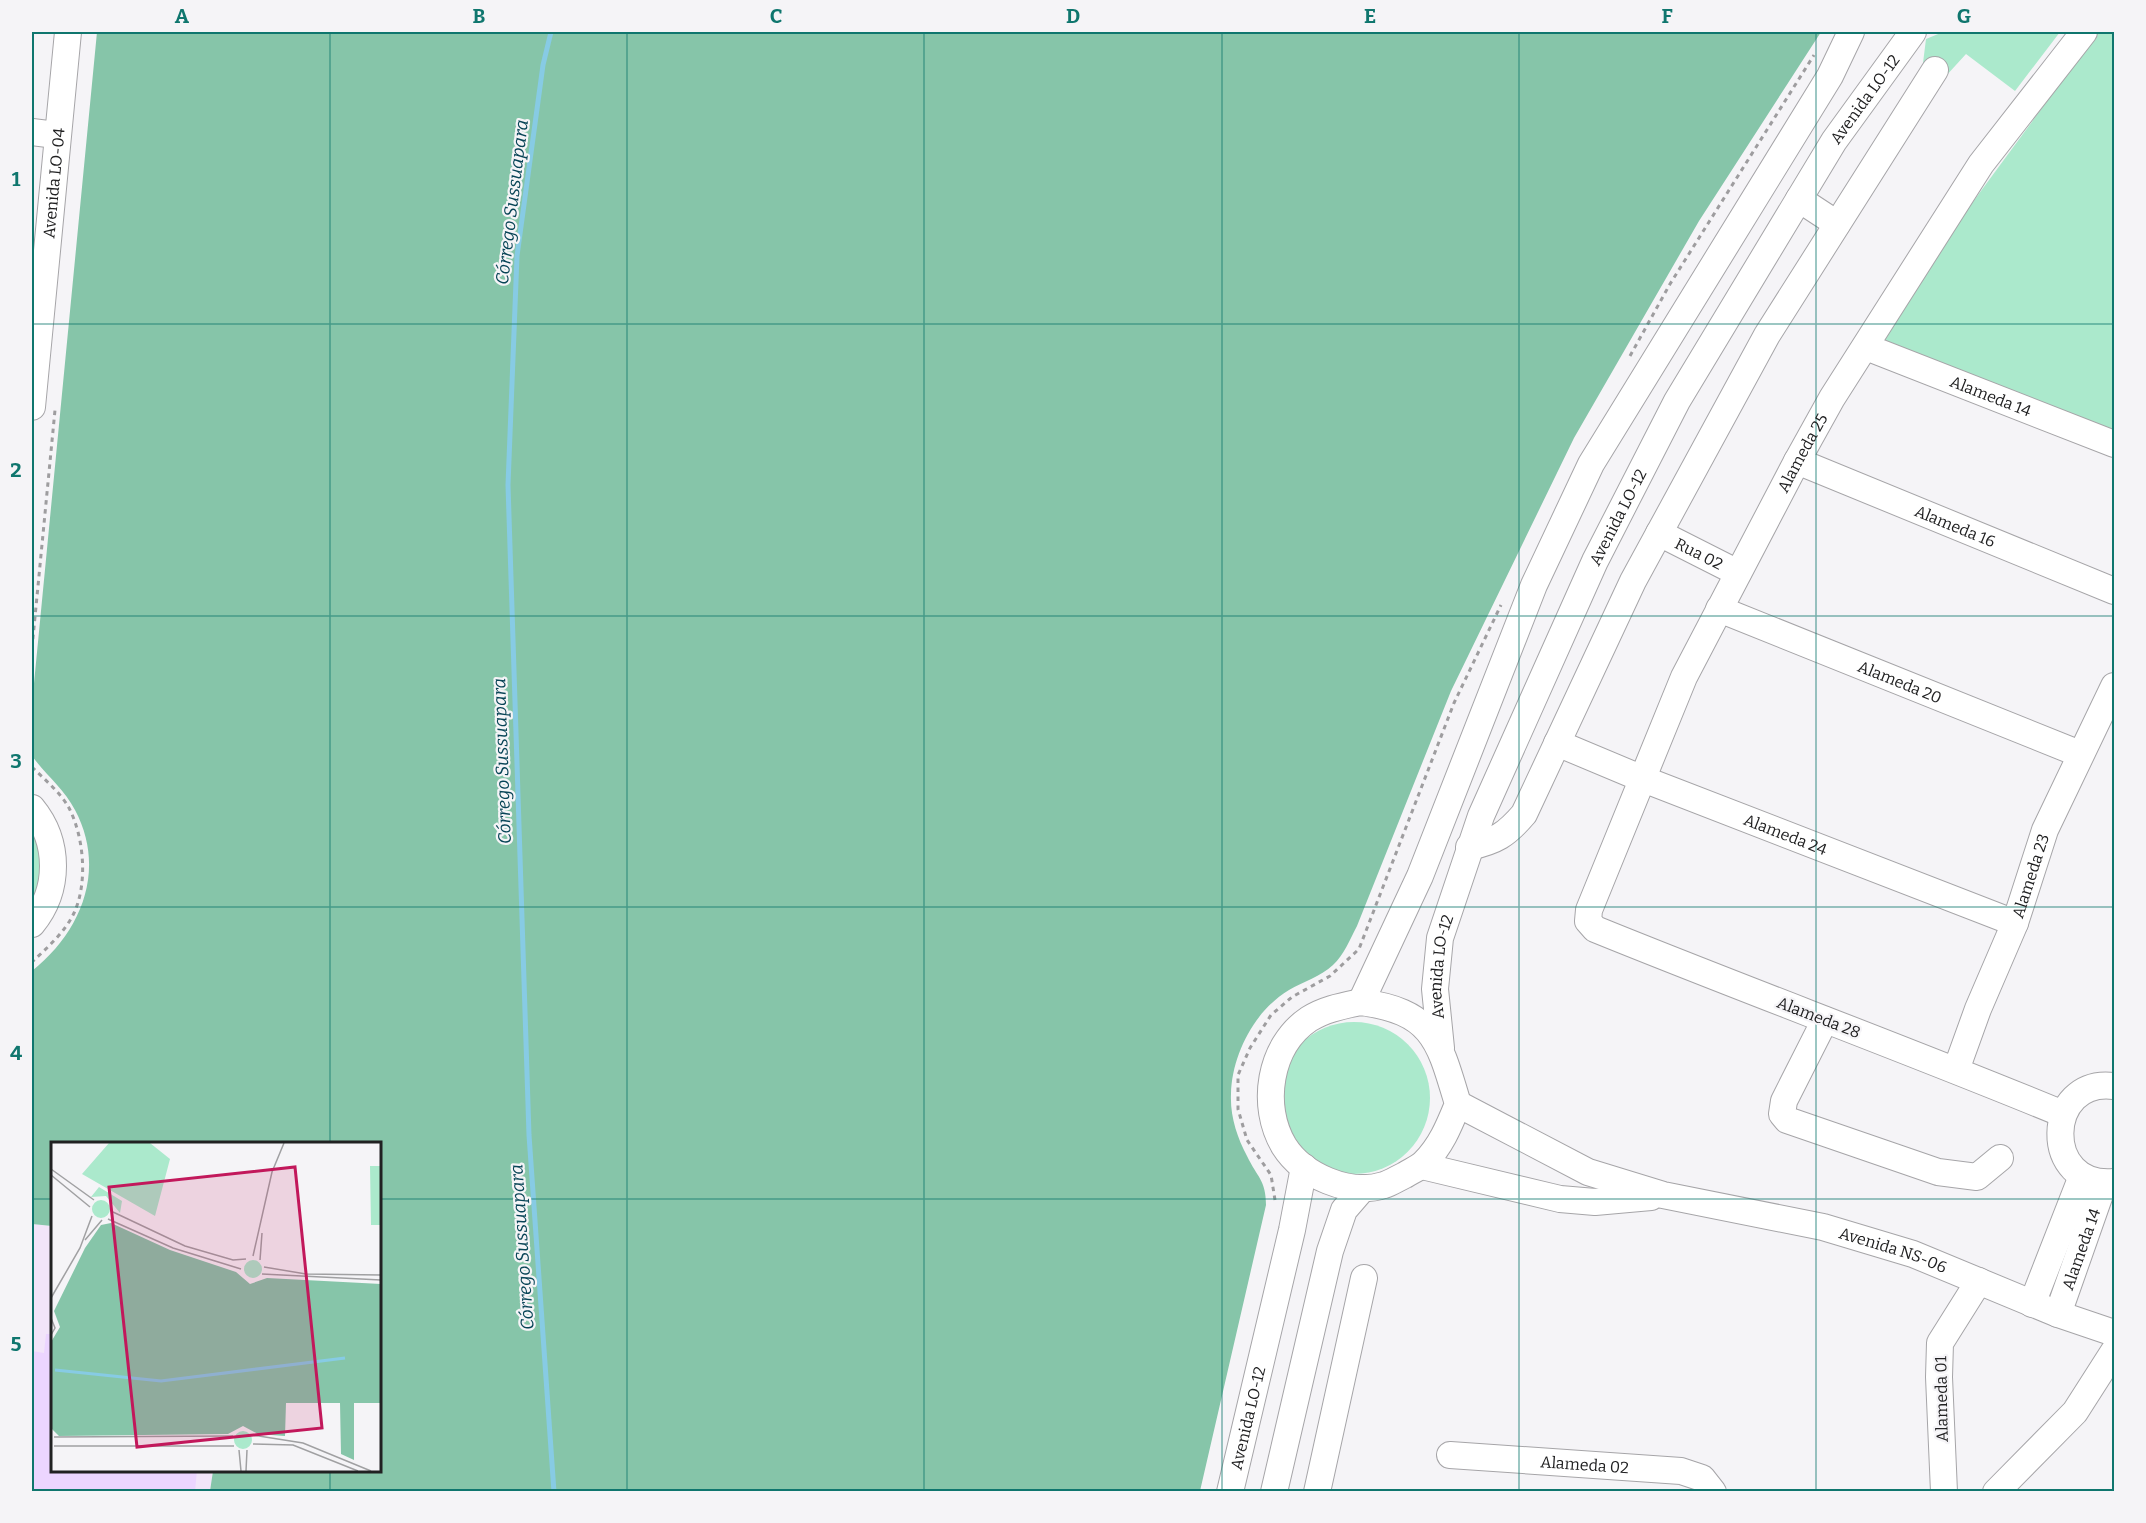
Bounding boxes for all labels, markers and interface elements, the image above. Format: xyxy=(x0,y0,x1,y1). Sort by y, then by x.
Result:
text: A xyxy=(175,4,190,28)
text: B xyxy=(473,4,486,28)
text: C xyxy=(770,4,782,28)
text: D xyxy=(1066,4,1080,28)
text: E xyxy=(1364,4,1376,28)
text: F xyxy=(1661,4,1673,28)
text: G xyxy=(1957,4,1971,28)
street label: Avenida LO-12 xyxy=(1826,51,1904,148)
water label: Córrego Sussuapara xyxy=(491,118,533,286)
street label: Avenida LO-04 xyxy=(39,126,69,239)
text: 1 xyxy=(12,167,21,191)
street label: Alameda 14 xyxy=(1947,372,2034,421)
street label: Alameda 25 xyxy=(1773,410,1832,496)
text: 2 xyxy=(10,458,22,482)
street label: Avenida LO-12 xyxy=(1585,466,1651,569)
street label: Alameda 16 xyxy=(1912,501,1998,551)
street label: Rua 02 xyxy=(1672,534,1726,574)
street label: Alameda 20 xyxy=(1855,657,1944,707)
water label: Córrego Sussuapara xyxy=(488,678,516,844)
text: 3 xyxy=(10,749,22,773)
street label: Alameda 24 xyxy=(1741,810,1830,860)
street label: Alameda 23 xyxy=(2008,831,2053,921)
street label: Avenida LO-12 xyxy=(1426,912,1457,1020)
street label: Alameda 28 xyxy=(1774,993,1863,1042)
text: 4 xyxy=(10,1041,22,1065)
inset map xyxy=(51,1142,381,1472)
water label: Córrego Sussuapara xyxy=(505,1163,539,1331)
street label: Alameda 14 xyxy=(2058,1205,2105,1293)
street label: Avenida NS-06 xyxy=(1837,1223,1950,1277)
text: 5 xyxy=(11,1332,22,1356)
street label: Alameda 01 xyxy=(1931,1355,1952,1442)
street label: Avenida LO-12 xyxy=(1227,1365,1269,1472)
street label: Alameda 02 xyxy=(1540,1452,1629,1477)

